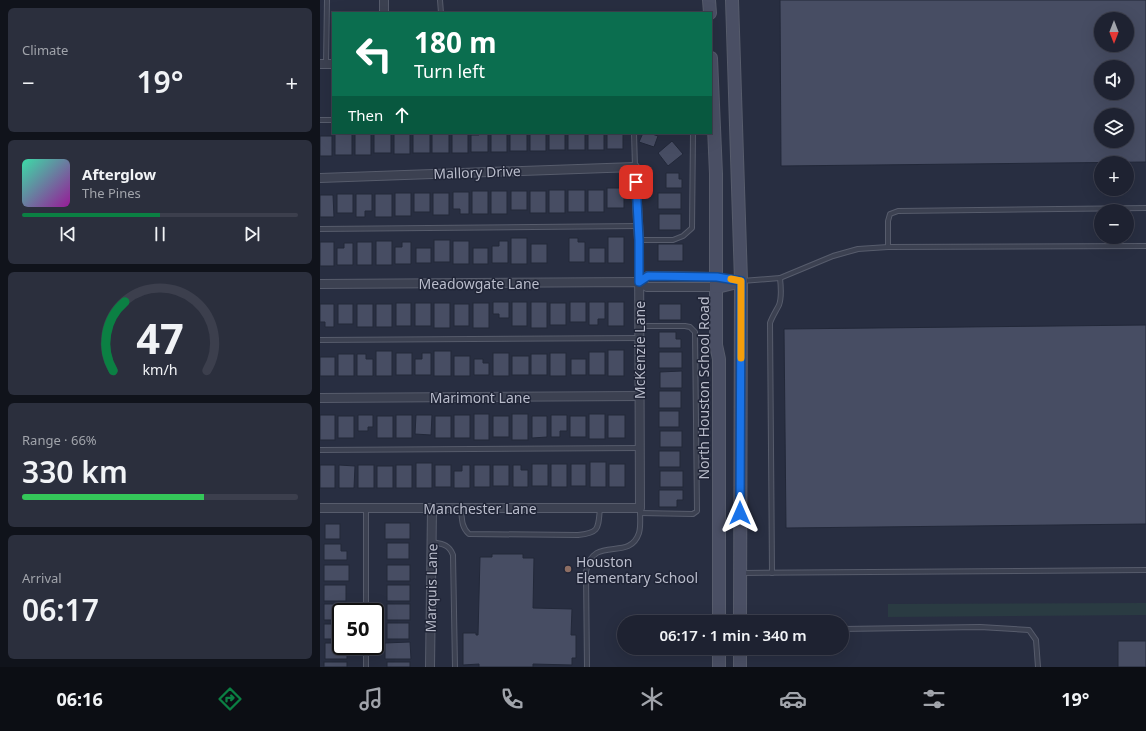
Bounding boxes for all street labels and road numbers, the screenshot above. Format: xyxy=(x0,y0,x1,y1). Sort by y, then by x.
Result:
street label: Mallory Drive xyxy=(433,161,521,183)
street label: Meadowgate Lane xyxy=(418,274,540,293)
street label: North Houston School Road xyxy=(694,296,713,480)
street label: McKenzie Lane xyxy=(630,301,649,399)
street label: Marimont Lane xyxy=(430,388,530,407)
street label: Manchester Lane xyxy=(423,499,537,518)
street label: Marquis Lane xyxy=(421,543,441,633)

